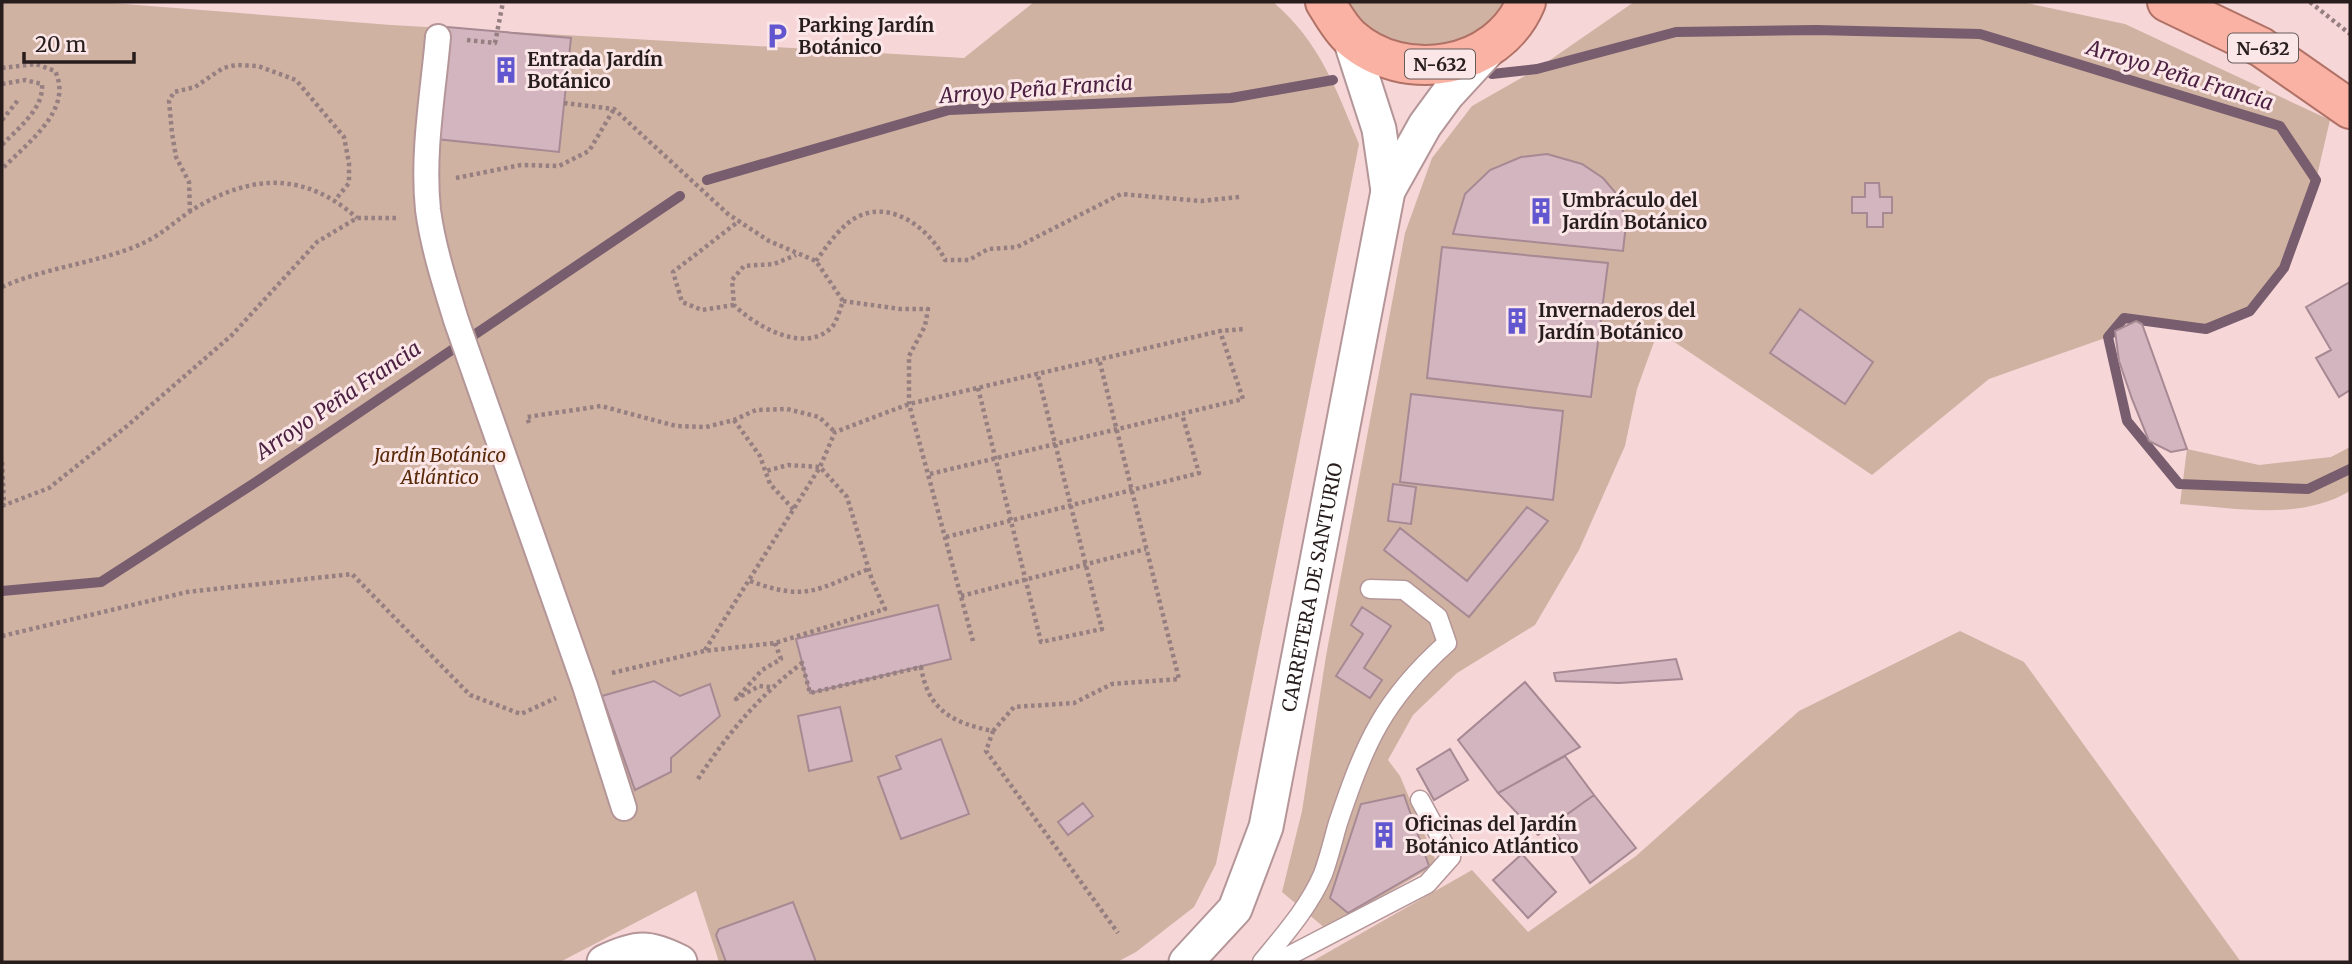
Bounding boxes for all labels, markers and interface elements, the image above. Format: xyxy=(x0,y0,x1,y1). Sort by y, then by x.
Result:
place label: Parking Jardín Botánico xyxy=(798,13,934,59)
scale bar xyxy=(24,21,135,65)
parking icon: Parking Jardín Botánico xyxy=(762,21,792,51)
text: 20 m xyxy=(35,31,87,58)
water label: Arroyo Peña Francia xyxy=(2082,33,2277,116)
road number: N-632 xyxy=(2228,33,2298,62)
place label: Entrada Jardín Botánico xyxy=(527,47,663,93)
road number: N-632 xyxy=(1405,50,1475,78)
building icon: Entrada Jardín Botánico xyxy=(491,55,521,85)
water label: Arroyo Peña Francia xyxy=(936,69,1134,109)
place label: Umbráculo del Jardín Botánico xyxy=(1561,188,1707,234)
building icon: Umbráculo del Jardín Botánico xyxy=(1526,196,1556,226)
place label: Invernaderos del Jardín Botánico xyxy=(1537,298,1696,344)
building icon: Invernaderos del Jardín Botánico xyxy=(1502,306,1532,336)
water label: Arroyo Peña Francia xyxy=(248,335,426,466)
park label: Jardín Botánico Atlántico xyxy=(372,443,506,489)
street label: CARRETERA DE SANTURIO xyxy=(1276,461,1348,714)
place label: Oficinas del Jardín Botánico Atlántico xyxy=(1405,812,1578,858)
building icon: Oficinas del Jardín Botánico Atlántico xyxy=(1369,820,1399,850)

